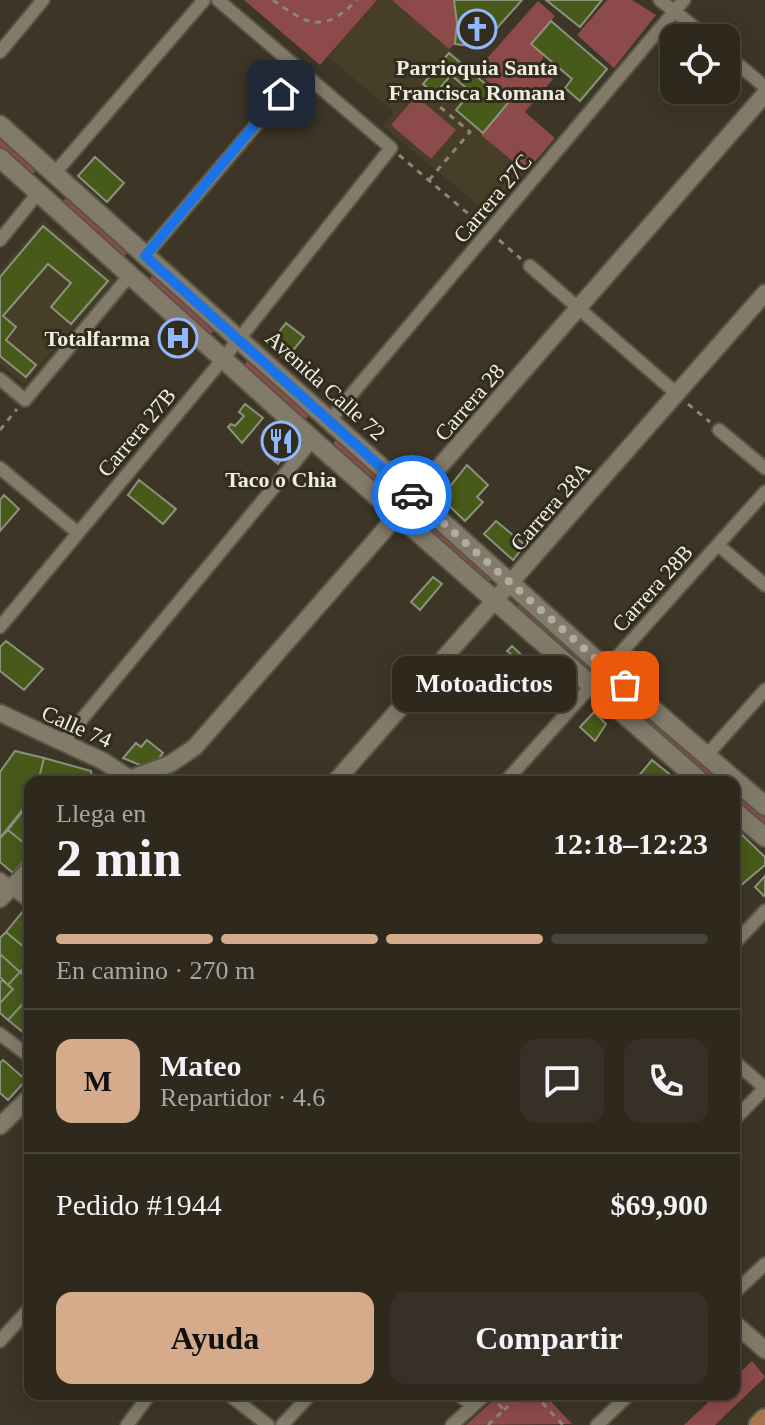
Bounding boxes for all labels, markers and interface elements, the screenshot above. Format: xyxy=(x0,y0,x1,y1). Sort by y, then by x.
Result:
church icon: Parrioquia Santa Francisca Romana xyxy=(456,8,498,50)
map controls xyxy=(660,24,740,104)
button: locate xyxy=(660,24,740,104)
place label: Parrioquia Santa Francisca Romana xyxy=(389,55,565,105)
pin xyxy=(247,60,315,128)
icon: home xyxy=(259,72,303,116)
street label: Carrera 27C xyxy=(448,149,537,248)
hospital icon: Totalfarma xyxy=(157,317,199,359)
street label: Avenida Calle 72 xyxy=(261,325,391,446)
place label: Totalfarma xyxy=(44,326,150,351)
street label: Carrera 28 xyxy=(429,359,509,446)
street label: Carrera 27B xyxy=(92,383,181,482)
restaurant icon: Taco o Chia xyxy=(260,420,302,462)
courier xyxy=(372,455,452,535)
street label: Carrera 28A xyxy=(505,457,596,556)
place label: Taco o Chia xyxy=(225,467,337,492)
icon: car xyxy=(390,473,434,517)
street label: Carrera 28B xyxy=(607,540,698,637)
pin xyxy=(591,651,659,719)
callout: Motoadictos xyxy=(393,657,577,713)
icon: bag xyxy=(603,663,647,707)
text: Motoadictos xyxy=(415,669,553,698)
street label: Calle 74 xyxy=(38,700,116,753)
text: Llega en xyxy=(56,799,146,828)
text: 12:18–12:23 xyxy=(553,827,708,860)
text: 2 min xyxy=(56,830,182,887)
text: En camino · 270 m xyxy=(56,956,255,985)
button: chat xyxy=(520,1039,604,1123)
button: phone xyxy=(624,1039,708,1123)
text: Mateo xyxy=(160,1049,242,1082)
text: M xyxy=(84,1064,112,1097)
text: Repartidor · 4.6 xyxy=(160,1083,325,1112)
text: Pedido #1944 xyxy=(56,1188,222,1221)
text: $69,900 xyxy=(611,1188,708,1221)
button: Ayuda xyxy=(56,1292,374,1384)
button: Compartir xyxy=(390,1292,708,1384)

